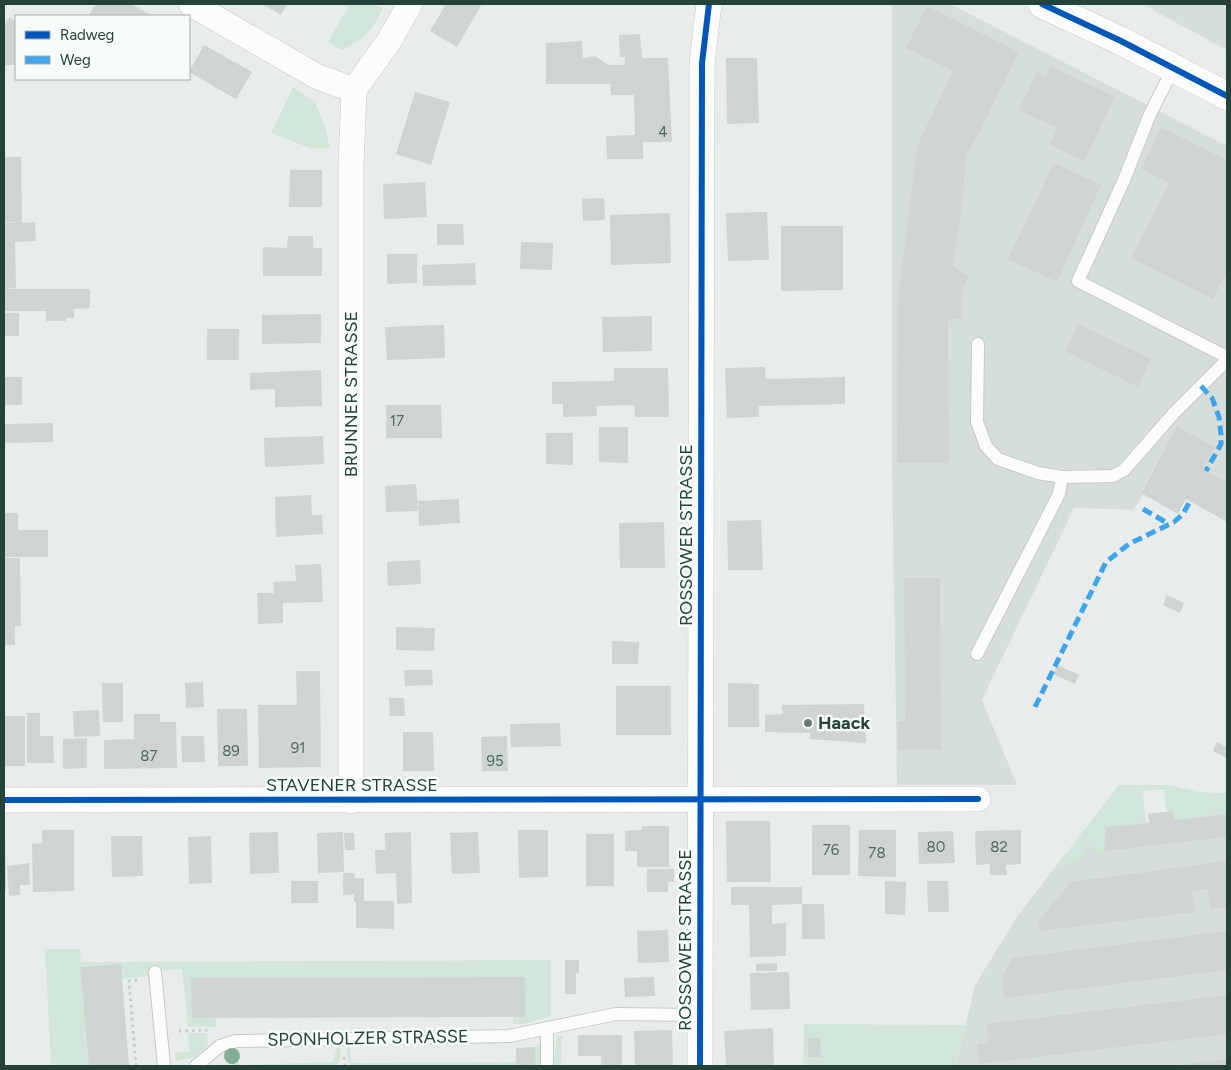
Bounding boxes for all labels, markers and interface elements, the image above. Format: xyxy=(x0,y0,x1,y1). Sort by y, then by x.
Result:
legend xyxy=(15,15,190,80)
text: Radweg xyxy=(60,26,114,44)
text: Weg xyxy=(60,51,91,69)
house number: 4 xyxy=(658,123,668,141)
street label: BRUNNER STRASSE xyxy=(340,311,362,477)
house number: 17 xyxy=(390,412,404,430)
street label: ROSSOWER STRASSE xyxy=(675,444,697,626)
place label: Haack xyxy=(818,712,871,734)
marker: Haack xyxy=(802,717,814,729)
house number: 91 xyxy=(291,739,305,757)
house number: 89 xyxy=(222,742,240,760)
house number: 87 xyxy=(140,747,158,765)
house number: 95 xyxy=(486,752,504,770)
street label: STAVENER STRASSE xyxy=(266,774,438,796)
house number: 80 xyxy=(927,838,945,856)
house number: 82 xyxy=(990,838,1008,856)
house number: 76 xyxy=(823,841,840,859)
house number: 78 xyxy=(868,844,886,862)
street label: ROSSOWER STRASSE xyxy=(674,849,696,1031)
street label: SPONHOLZER STRASSE xyxy=(267,1025,469,1051)

